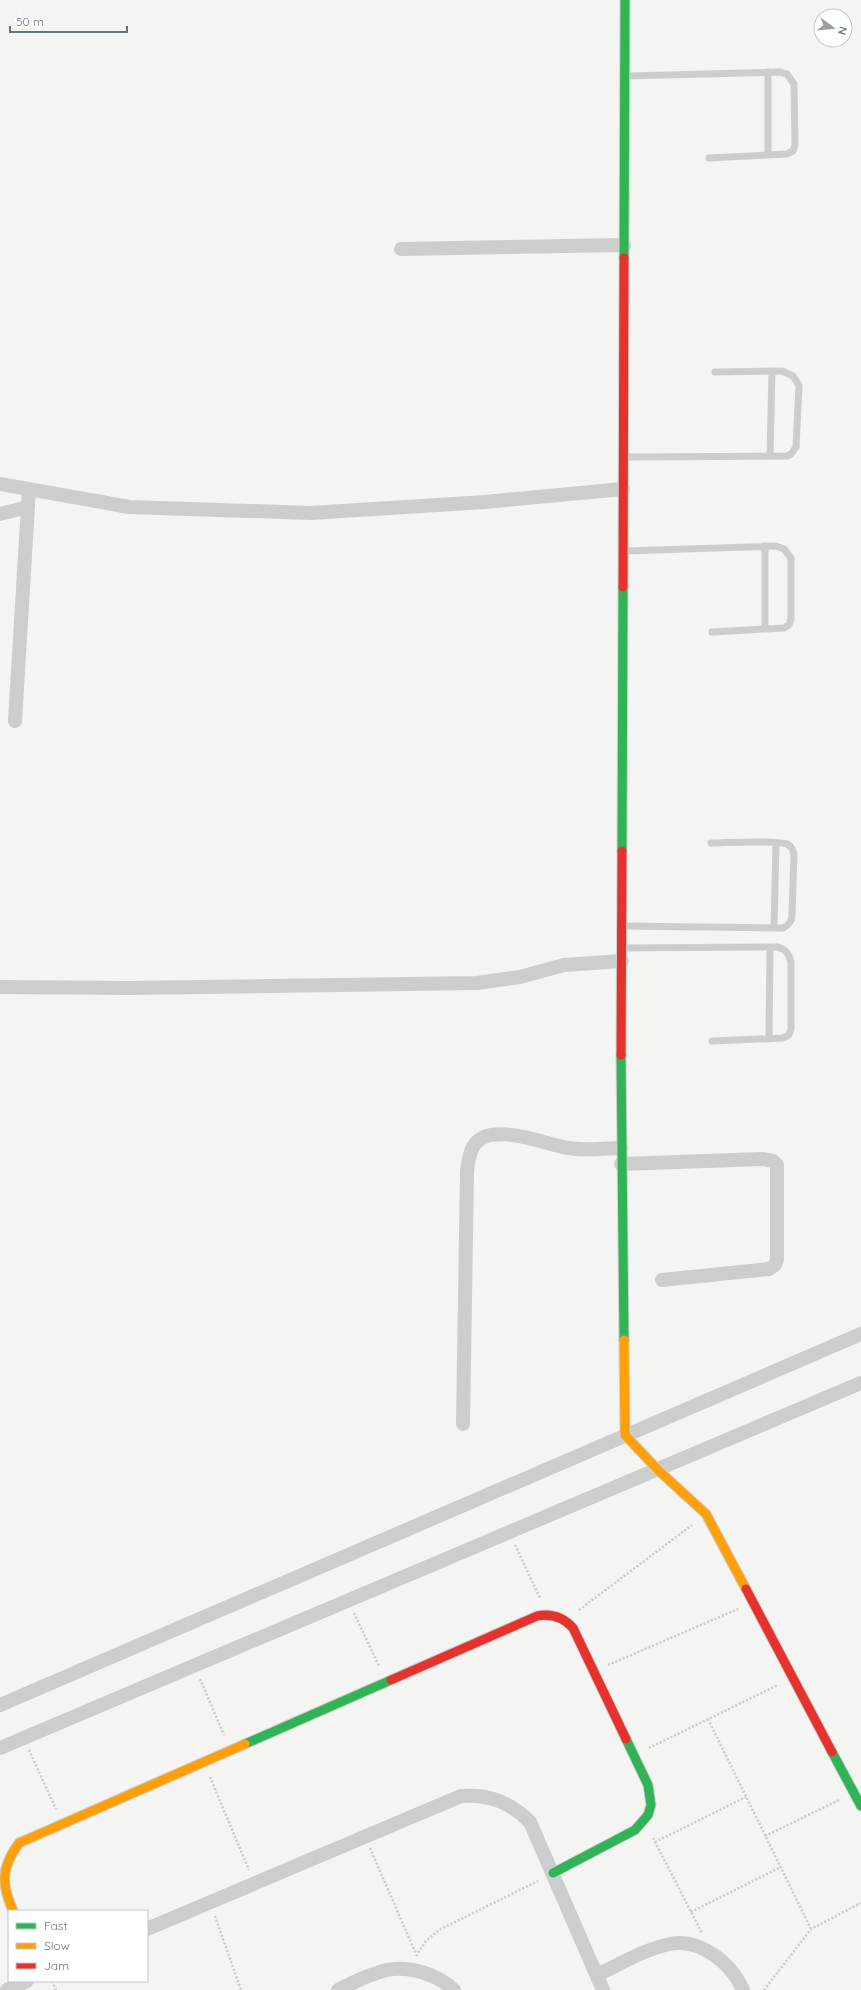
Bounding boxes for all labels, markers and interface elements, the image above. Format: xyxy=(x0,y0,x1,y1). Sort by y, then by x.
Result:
scale bar xyxy=(10,8,127,34)
north arrow xyxy=(813,8,853,48)
text: 50 m xyxy=(16,14,44,29)
text: N xyxy=(835,25,850,37)
legend xyxy=(8,1910,148,1982)
text: Fast xyxy=(44,1918,68,1933)
text: Slow xyxy=(44,1938,70,1953)
text: Jam xyxy=(44,1958,69,1973)

